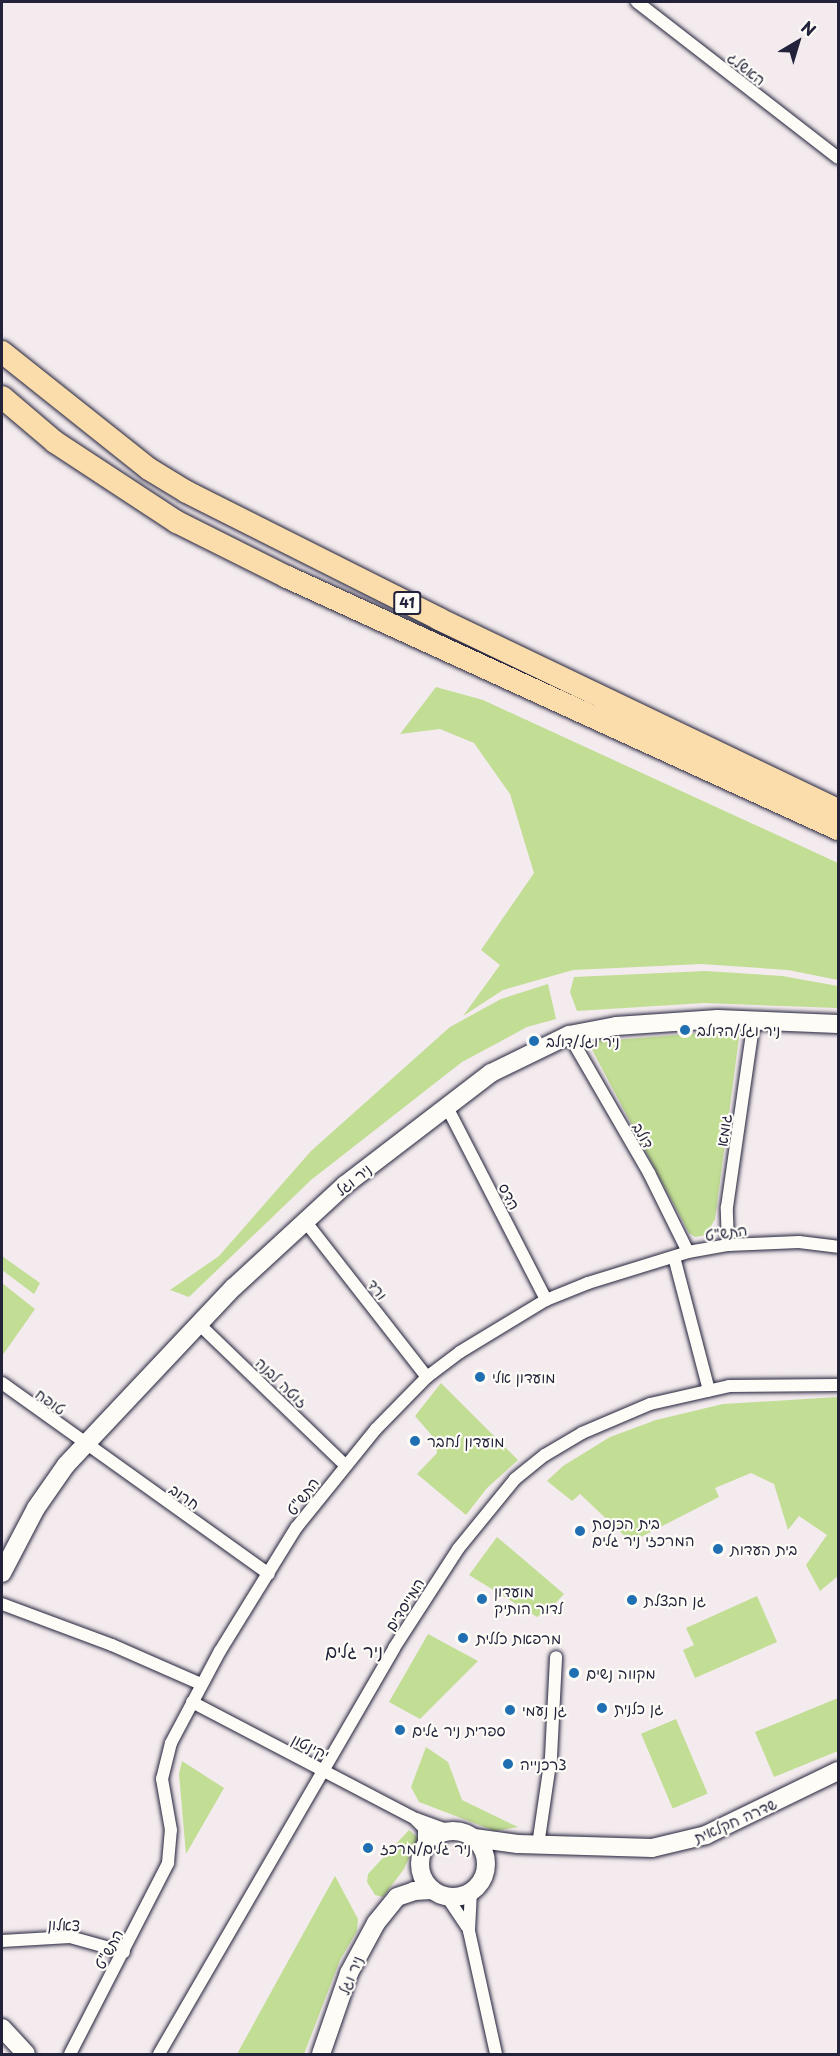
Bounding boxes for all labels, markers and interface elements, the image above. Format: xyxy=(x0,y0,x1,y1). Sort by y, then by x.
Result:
north arrow xyxy=(768,12,828,72)
text: N xyxy=(797,14,821,41)
street label: האשלג xyxy=(724,48,770,88)
road number: 41 xyxy=(392,592,422,614)
place label: ניר וגל/הדולב xyxy=(697,1021,781,1039)
marker: ניר וגל/הדולב xyxy=(678,1023,692,1037)
place label: ניר וגל/דולב xyxy=(546,1032,620,1050)
marker: ניר וגל/דולב xyxy=(527,1034,541,1048)
street label: גומא xyxy=(712,1112,734,1148)
street label: דולב xyxy=(629,1119,659,1151)
street label: ניר וגל xyxy=(332,1159,374,1199)
street label: הדס xyxy=(496,1180,524,1212)
street label: התש"ט xyxy=(704,1220,748,1244)
street label: ורד xyxy=(364,1275,392,1303)
street label: זוטה לבנה xyxy=(252,1353,312,1411)
place label: מועדון אלי xyxy=(492,1368,556,1386)
marker: מועדון אלי xyxy=(473,1370,487,1384)
street label: טופח xyxy=(32,1384,70,1418)
place label: מועדון לחבר xyxy=(427,1432,504,1450)
marker: מועדון לחבר xyxy=(408,1434,422,1448)
street label: התש"ט xyxy=(282,1474,322,1518)
street label: חרוב xyxy=(167,1479,203,1513)
place label: בית הכנסת המרכזי ניר גלים xyxy=(592,1513,695,1548)
marker: בית הכנסת המרכזי ניר גלים xyxy=(573,1524,587,1538)
place label: בית העדות xyxy=(730,1540,797,1558)
marker: בית העדות xyxy=(711,1542,725,1556)
street label: המייסדים xyxy=(381,1574,427,1634)
place label: מועדון לדור הותיק xyxy=(494,1581,563,1616)
place label: גן חבצלת xyxy=(644,1591,706,1609)
marker: מועדון לדור הותיק xyxy=(475,1592,489,1606)
marker: גן חבצלת xyxy=(625,1593,639,1607)
marker: מרפאת כללית xyxy=(454,1629,472,1647)
place label: מרפאת כללית xyxy=(476,1629,561,1647)
district label: ניר גלים xyxy=(325,1640,383,1662)
place label: מקווה נשים xyxy=(586,1664,656,1682)
marker: מקווה נשים xyxy=(567,1666,581,1680)
place label: גן כלנית xyxy=(614,1699,663,1717)
place label: גן נעמי xyxy=(522,1701,567,1719)
marker: גן כלנית xyxy=(595,1701,609,1715)
marker: גן נעמי xyxy=(503,1703,517,1717)
place label: ספרית ניר גלים xyxy=(412,1721,506,1739)
marker: ספרית ניר גלים xyxy=(393,1723,407,1737)
street label: יקינטון xyxy=(289,1729,333,1763)
place label: צרכנייה xyxy=(520,1755,567,1773)
marker: צרכנייה xyxy=(501,1757,515,1771)
street label: שדרה חקלאית xyxy=(691,1794,779,1846)
place label: ניר גלים/מרכז xyxy=(380,1839,471,1857)
marker: ניר גלים/מרכז xyxy=(361,1841,375,1855)
street label: צאלון xyxy=(47,1914,81,1934)
street label: התש"ט xyxy=(90,1926,126,1972)
street label: ניר וגל xyxy=(334,1953,366,1997)

